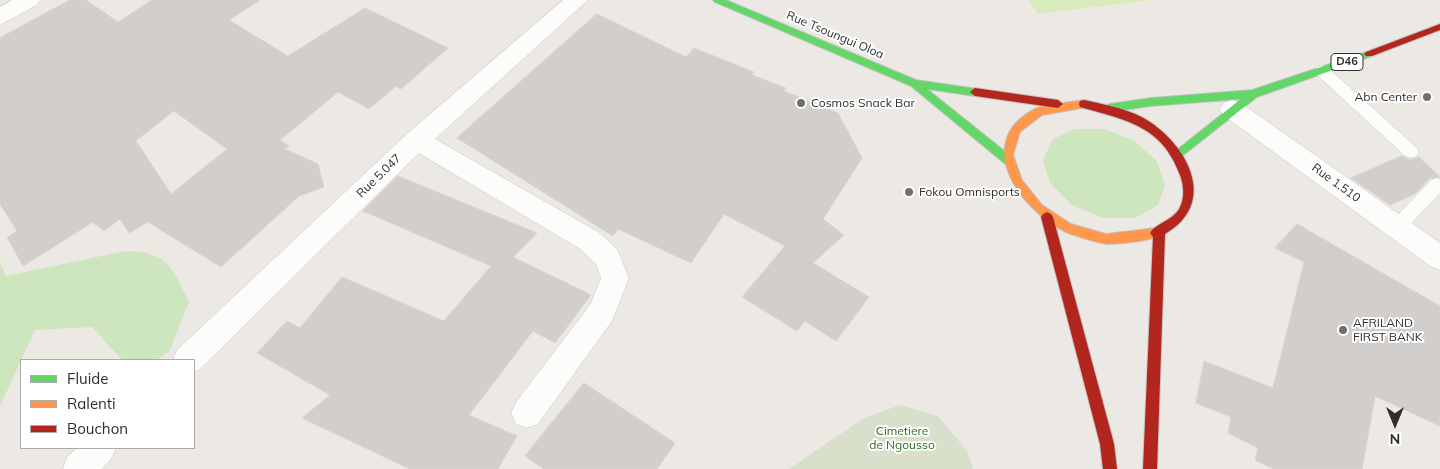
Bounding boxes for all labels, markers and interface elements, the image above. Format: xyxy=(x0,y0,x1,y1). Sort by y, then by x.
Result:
street label: Rue Tsoungui Oloa xyxy=(784,8,886,62)
road number: D46 xyxy=(1331,54,1363,70)
place label: Abn Center xyxy=(1354,90,1417,104)
marker: Abn Center xyxy=(1421,91,1433,103)
place label: Cosmos Snack Bar xyxy=(811,96,915,110)
marker: Cosmos Snack Bar xyxy=(795,97,807,109)
street label: Rue 5.047 xyxy=(354,151,404,201)
street label: Rue 1.510 xyxy=(1309,161,1363,205)
place label: Fokou Omnisports xyxy=(919,185,1020,199)
marker: Fokou Omnisports xyxy=(903,186,915,198)
place label: AFRILAND FIRST BANK xyxy=(1353,316,1422,344)
marker: AFRILAND FIRST BANK xyxy=(1337,324,1349,336)
legend xyxy=(20,359,195,449)
text: Fluide xyxy=(67,369,108,388)
text: Ralenti xyxy=(67,394,116,413)
north arrow xyxy=(1370,399,1420,449)
text: Bouchon xyxy=(67,419,128,438)
park label: Cimetiere de Ngousso xyxy=(869,424,935,452)
text: N xyxy=(1390,430,1400,448)

